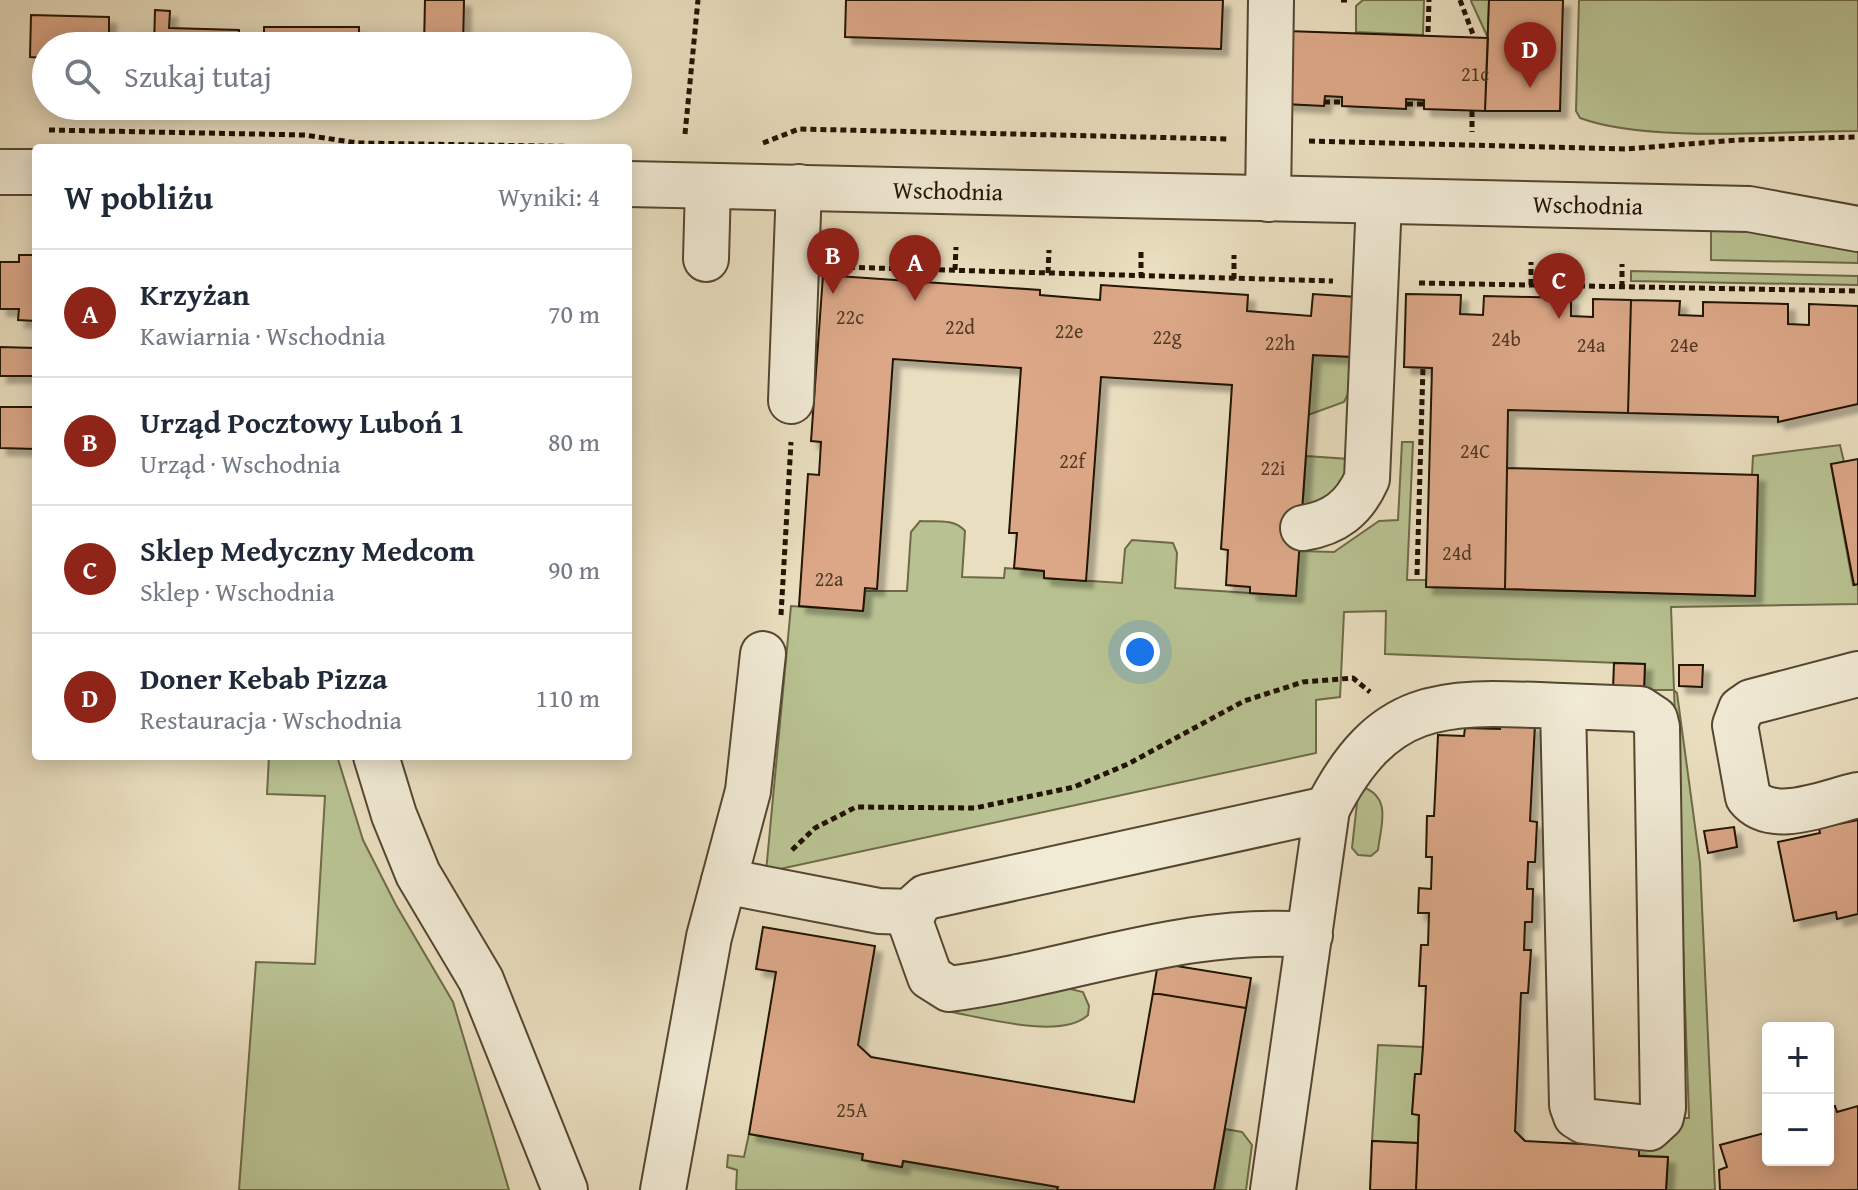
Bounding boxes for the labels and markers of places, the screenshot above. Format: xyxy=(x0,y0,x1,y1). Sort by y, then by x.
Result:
pin: D xyxy=(1504,22,1556,88)
pin: B xyxy=(807,228,859,294)
pin: A xyxy=(889,235,941,301)
pin: C xyxy=(1533,253,1585,319)

